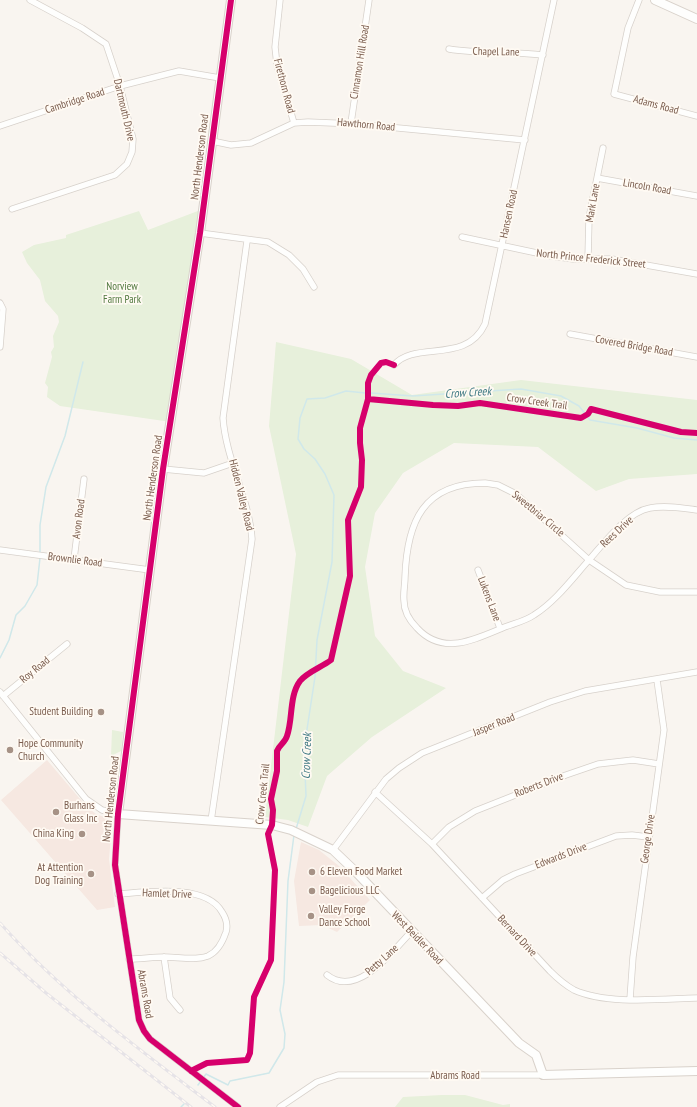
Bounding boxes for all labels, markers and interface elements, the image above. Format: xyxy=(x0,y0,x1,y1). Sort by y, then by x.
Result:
street label: Cinnamon Hill Road xyxy=(348,24,372,100)
street label: Chapel Lane xyxy=(473,45,519,59)
street label: Firethorn Road xyxy=(270,57,298,115)
street label: Dartmouth Drive xyxy=(110,78,138,142)
street label: Cambridge Road xyxy=(44,85,106,117)
street label: Adams Road xyxy=(632,93,680,117)
street label: North Henderson Road xyxy=(188,113,212,201)
street label: Hawthorn Road xyxy=(336,116,396,134)
street label: Lincoln Road xyxy=(622,176,672,198)
street label: Mark Lane xyxy=(583,183,603,223)
street label: Hansen Road xyxy=(497,189,521,239)
street label: North Prince Frederick Street xyxy=(536,247,646,271)
park label: Norview Farm Park xyxy=(103,280,141,306)
street label: Covered Bridge Road xyxy=(594,333,674,359)
water label: Crow Creek xyxy=(444,384,492,402)
street label: Crow Creek Trail xyxy=(506,391,568,413)
street label: North Henderson Road xyxy=(140,434,166,522)
street label: Hidden Valley Road xyxy=(226,458,256,532)
street label: Sweetbriar Circle xyxy=(509,488,567,540)
street label: Avon Road xyxy=(70,498,88,540)
street label: Rees Drive xyxy=(598,514,636,550)
street label: Brownlie Road xyxy=(47,550,103,570)
street label: Lukens Lane xyxy=(474,575,504,623)
street label: Roy Road xyxy=(17,654,53,686)
place label: Student Building xyxy=(29,705,93,719)
marker: Student Building xyxy=(96,707,106,717)
street label: Jasper Road xyxy=(471,711,517,739)
water label: Crow Creek xyxy=(299,733,315,779)
place label: Hope Community Church xyxy=(18,737,83,763)
marker: Hope Community Church xyxy=(5,745,15,755)
street label: North Henderson Road xyxy=(100,755,122,843)
street label: Crow Creek Trail xyxy=(253,763,273,825)
street label: Roberts Drive xyxy=(513,770,565,800)
place label: Burhans Glass Inc xyxy=(64,799,97,825)
marker: Burhans Glass Inc xyxy=(51,807,61,817)
street label: George Drive xyxy=(638,814,658,864)
place label: China King xyxy=(33,827,74,841)
marker: China King xyxy=(77,829,87,839)
street label: Edwards Drive xyxy=(533,840,589,872)
place label: At Attention Dog Training xyxy=(35,861,83,887)
place label: 6 Eleven Food Market xyxy=(320,865,402,879)
marker: 6 Eleven Food Market xyxy=(307,867,317,877)
marker: At Attention Dog Training xyxy=(86,869,96,879)
place label: Bagelicious LLC xyxy=(320,884,379,898)
marker: Bagelicious LLC xyxy=(307,886,317,896)
street label: Hamlet Drive xyxy=(142,887,192,901)
place label: Valley Forge Dance School xyxy=(319,903,370,929)
street label: West Beidler Road xyxy=(388,909,446,967)
marker: Valley Forge Dance School xyxy=(306,911,316,921)
street label: Bernard Drive xyxy=(494,912,540,960)
street label: Petty Lane xyxy=(363,942,401,978)
street label: Abrams Road xyxy=(134,969,156,1019)
street label: Abrams Road xyxy=(430,1069,480,1083)

